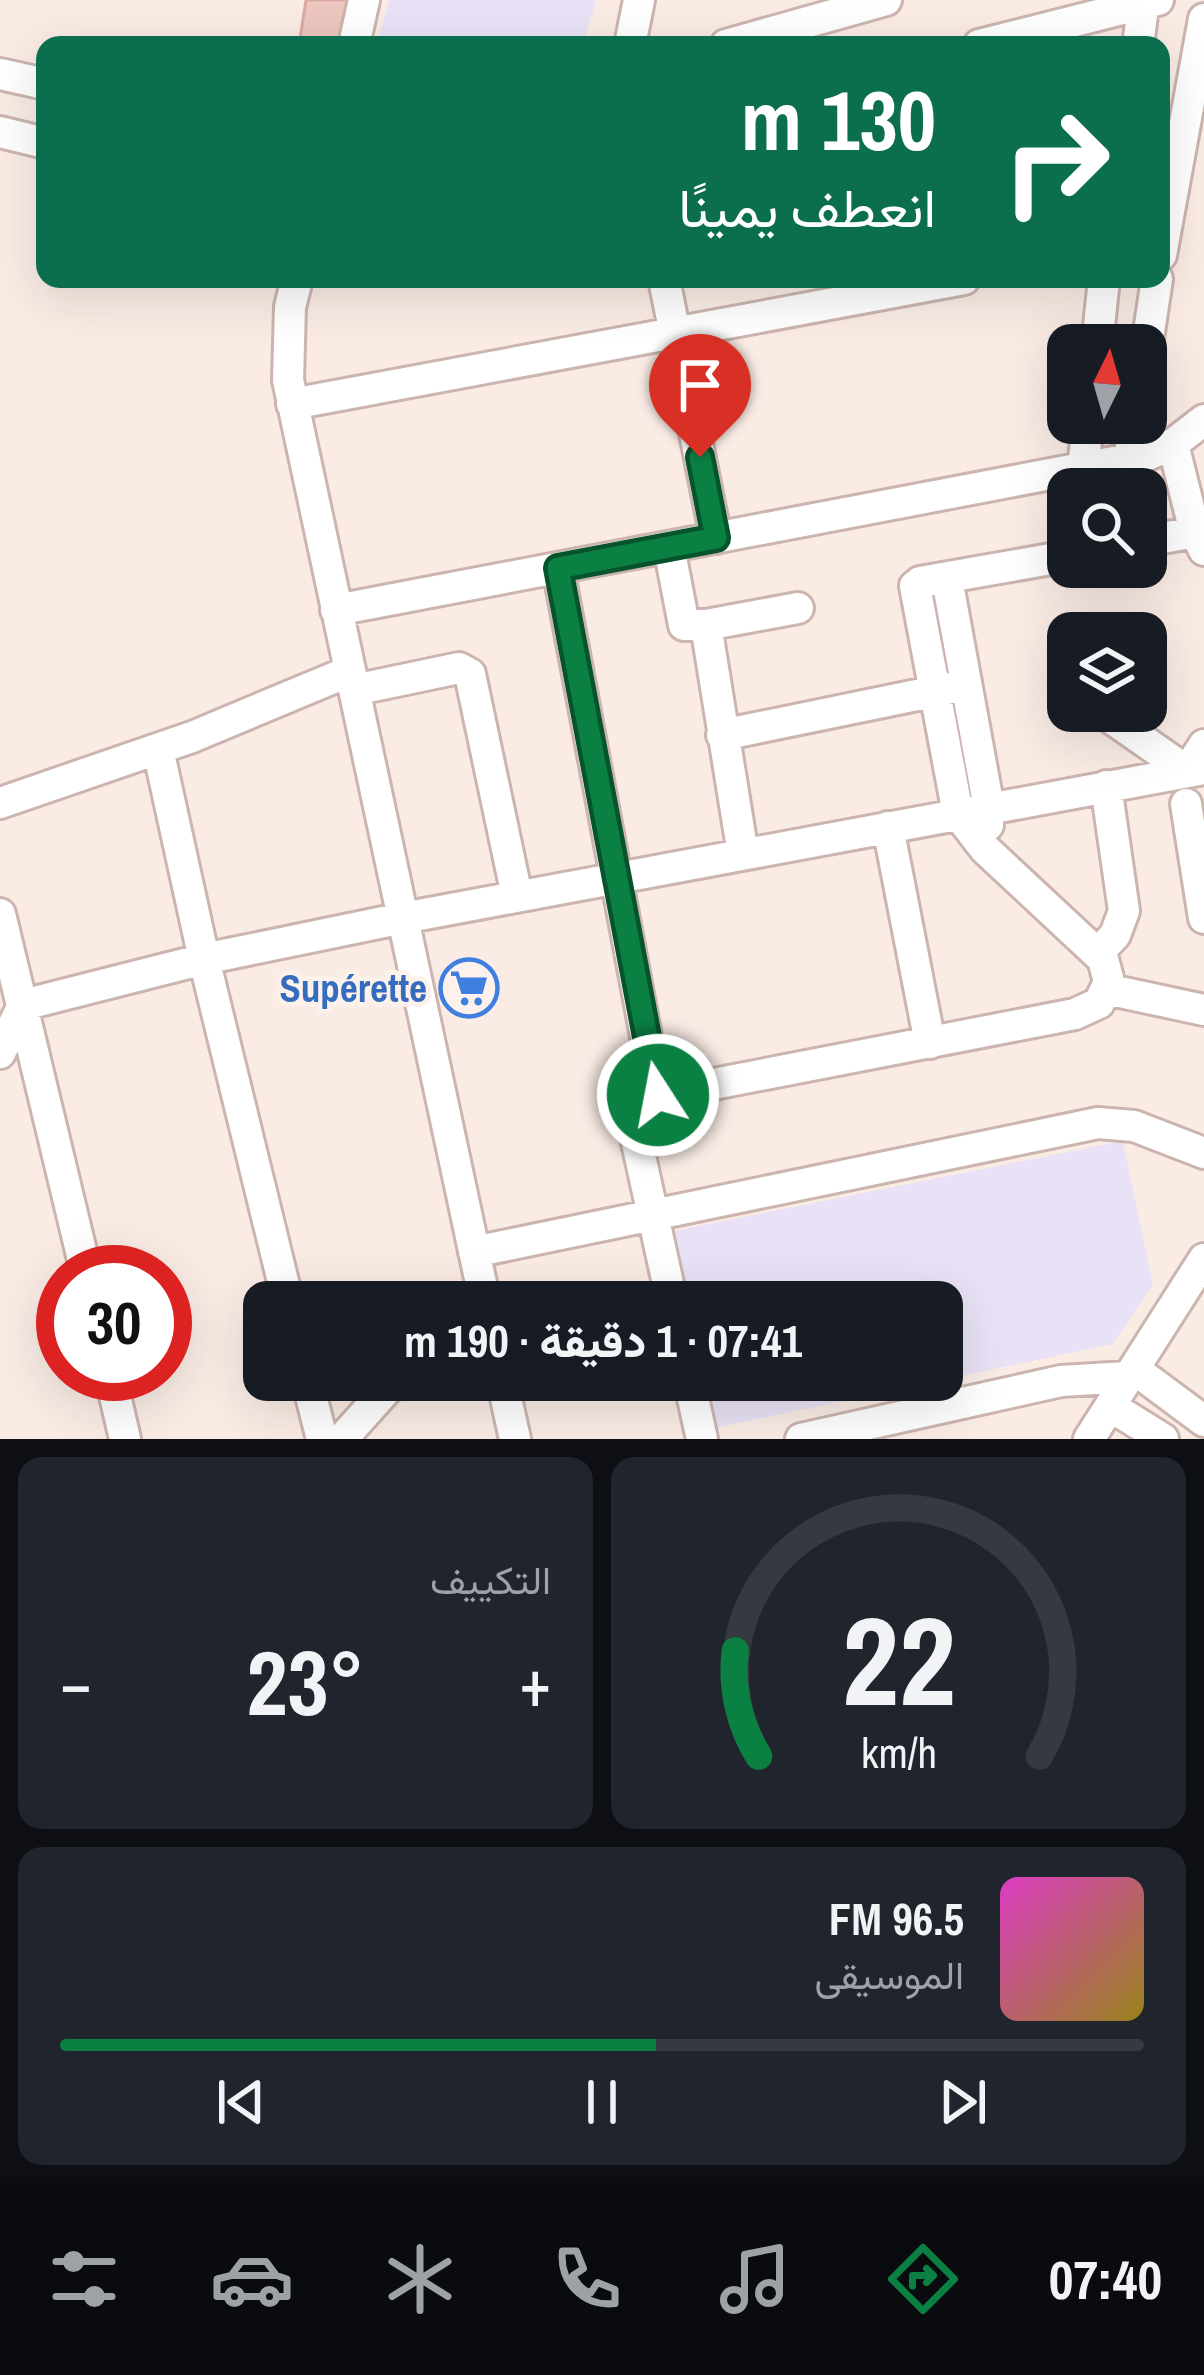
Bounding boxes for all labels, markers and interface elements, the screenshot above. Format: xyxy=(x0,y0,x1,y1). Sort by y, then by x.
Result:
text: 130 m xyxy=(741,63,936,176)
icon: right xyxy=(978,84,1134,240)
text: انعطف يمينًا xyxy=(679,171,936,244)
north arrow xyxy=(1047,324,1167,444)
map controls xyxy=(1047,324,1167,732)
pin xyxy=(649,334,751,457)
icon: arrive xyxy=(667,352,733,418)
button: search xyxy=(1047,468,1167,588)
button: layers xyxy=(1047,612,1167,732)
supermarket icon: Supérette xyxy=(438,957,500,1019)
place label: Supérette xyxy=(280,962,427,1014)
position arrow xyxy=(595,1032,721,1158)
speed limit sign: 30 xyxy=(36,1245,192,1401)
text: 07:41 · 1 دقيقة · 190 m xyxy=(404,1310,802,1371)
text: التكييف xyxy=(430,1554,551,1606)
text: 22 xyxy=(842,1576,955,1744)
text: 23° xyxy=(246,1622,365,1743)
text: − xyxy=(60,1638,92,1727)
text: + xyxy=(519,1638,551,1727)
text: km/h xyxy=(860,1724,937,1781)
text: 96.5 FM xyxy=(829,1888,964,1949)
text: الموسيقى xyxy=(814,1949,964,2001)
icon: previous xyxy=(208,2069,274,2135)
icon: pause xyxy=(569,2069,635,2135)
icon: next xyxy=(930,2069,996,2135)
icon: filters xyxy=(42,2237,126,2321)
icon: car xyxy=(210,2237,294,2321)
icon: climate xyxy=(378,2237,462,2321)
icon: phone xyxy=(545,2237,629,2321)
icon: music xyxy=(713,2237,797,2321)
icon: directions xyxy=(881,2237,965,2321)
text: 07:40 xyxy=(1049,2243,1162,2316)

